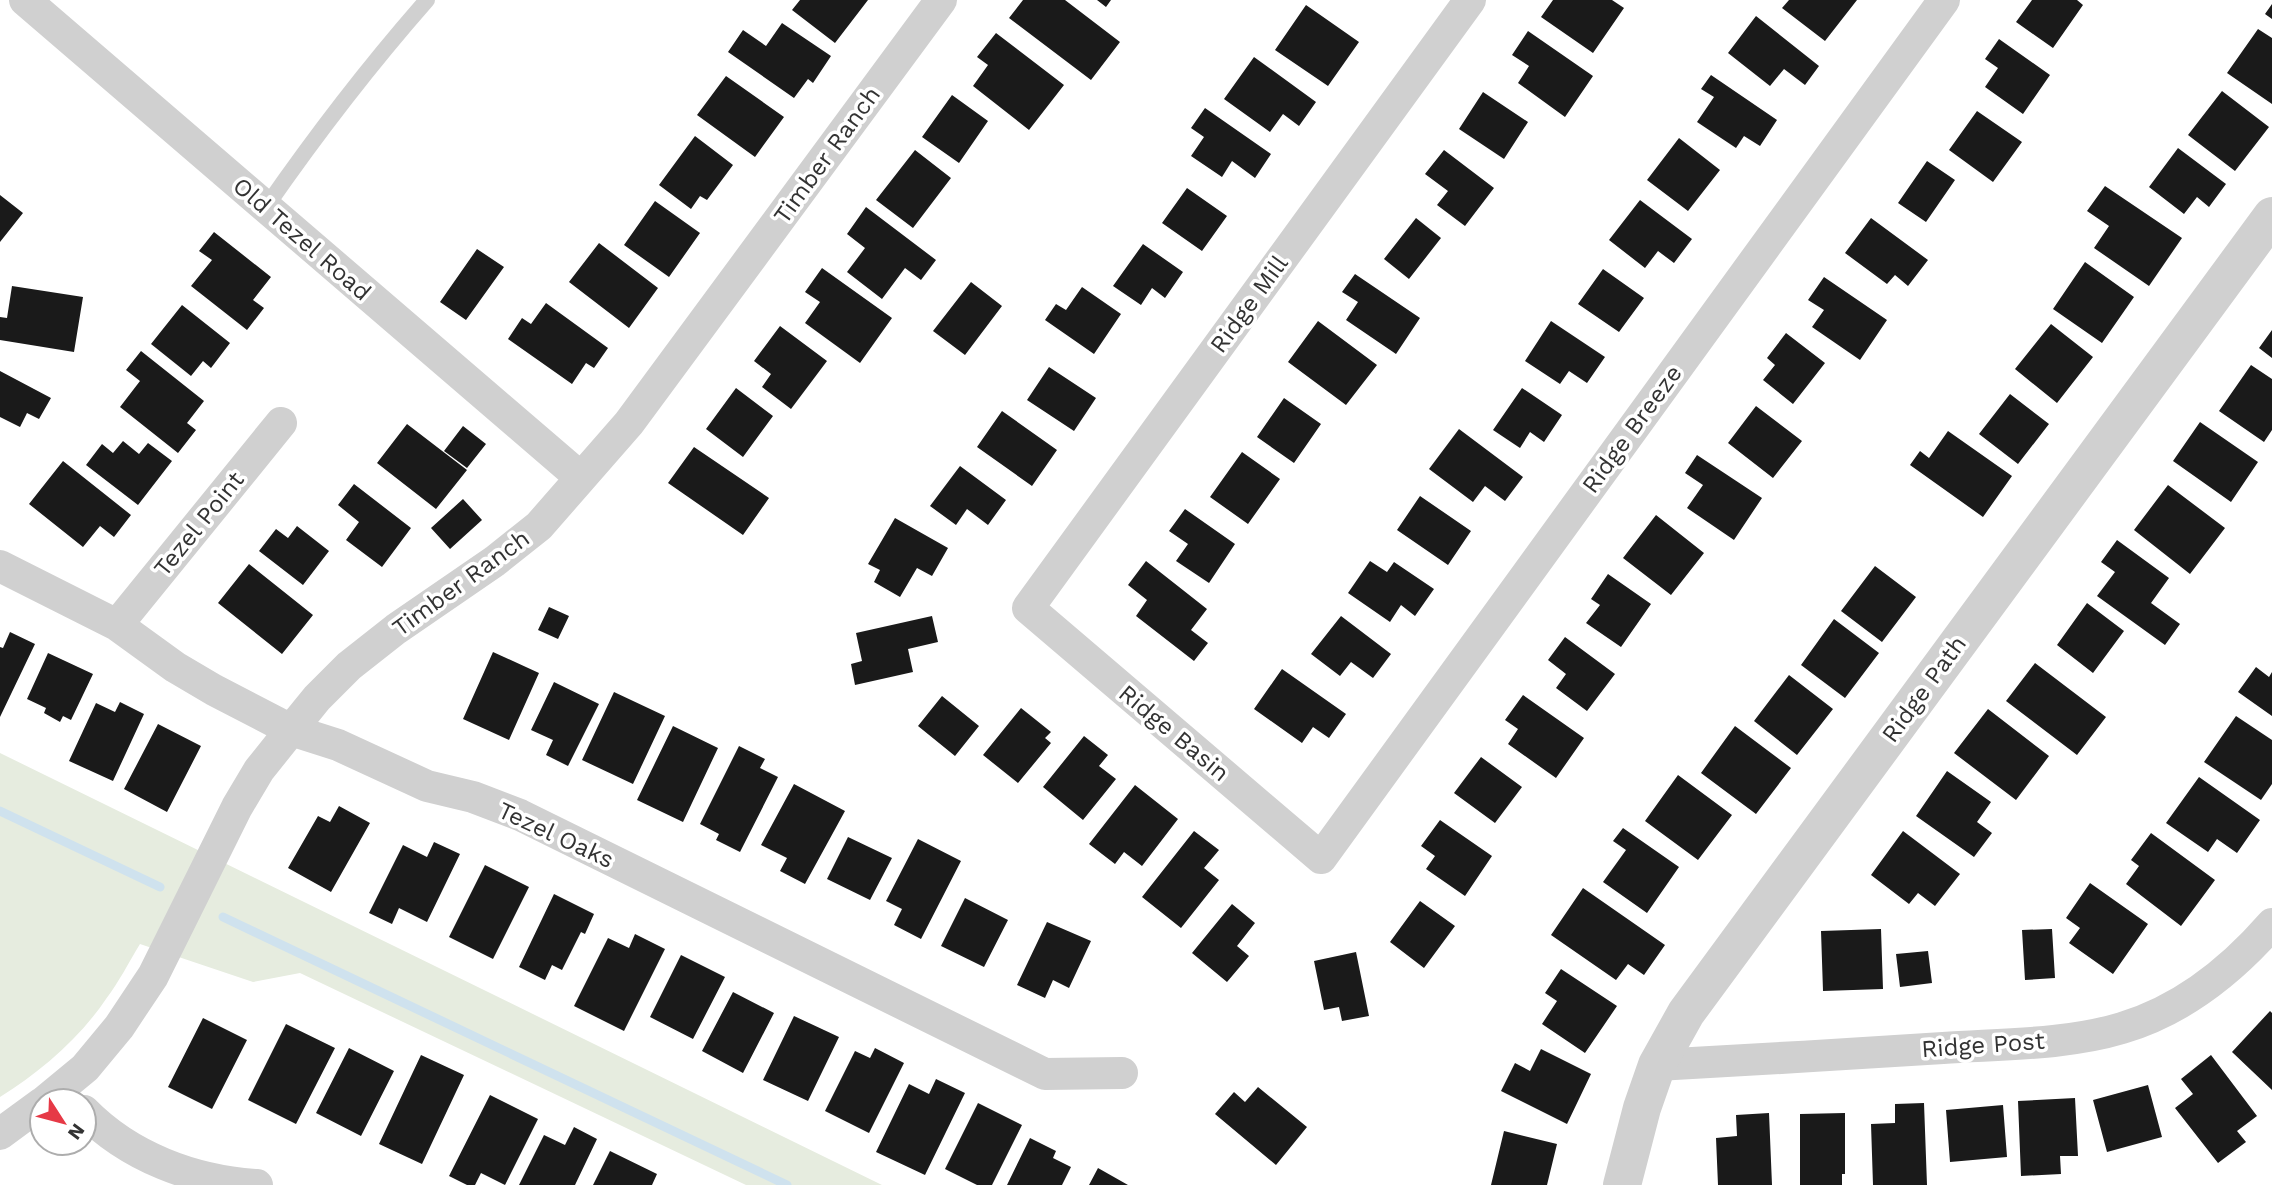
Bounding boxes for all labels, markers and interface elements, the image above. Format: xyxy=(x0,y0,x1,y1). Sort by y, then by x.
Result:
street label: Timber Ranch xyxy=(768,81,886,229)
street label: Old Tezel Road xyxy=(227,172,377,306)
street label: Ridge Mill xyxy=(1204,249,1294,358)
street label: Ridge Breeze xyxy=(1576,360,1688,498)
street label: Tezel Point xyxy=(148,466,250,582)
street label: Timber Ranch xyxy=(387,524,535,642)
street label: Ridge Path xyxy=(1876,630,1972,748)
street label: Ridge Basin xyxy=(1113,679,1235,787)
street label: Tezel Oaks xyxy=(494,796,618,874)
street label: Ridge Post xyxy=(1920,1027,2046,1063)
north arrow xyxy=(28,1087,98,1157)
text: N xyxy=(63,1119,90,1144)

